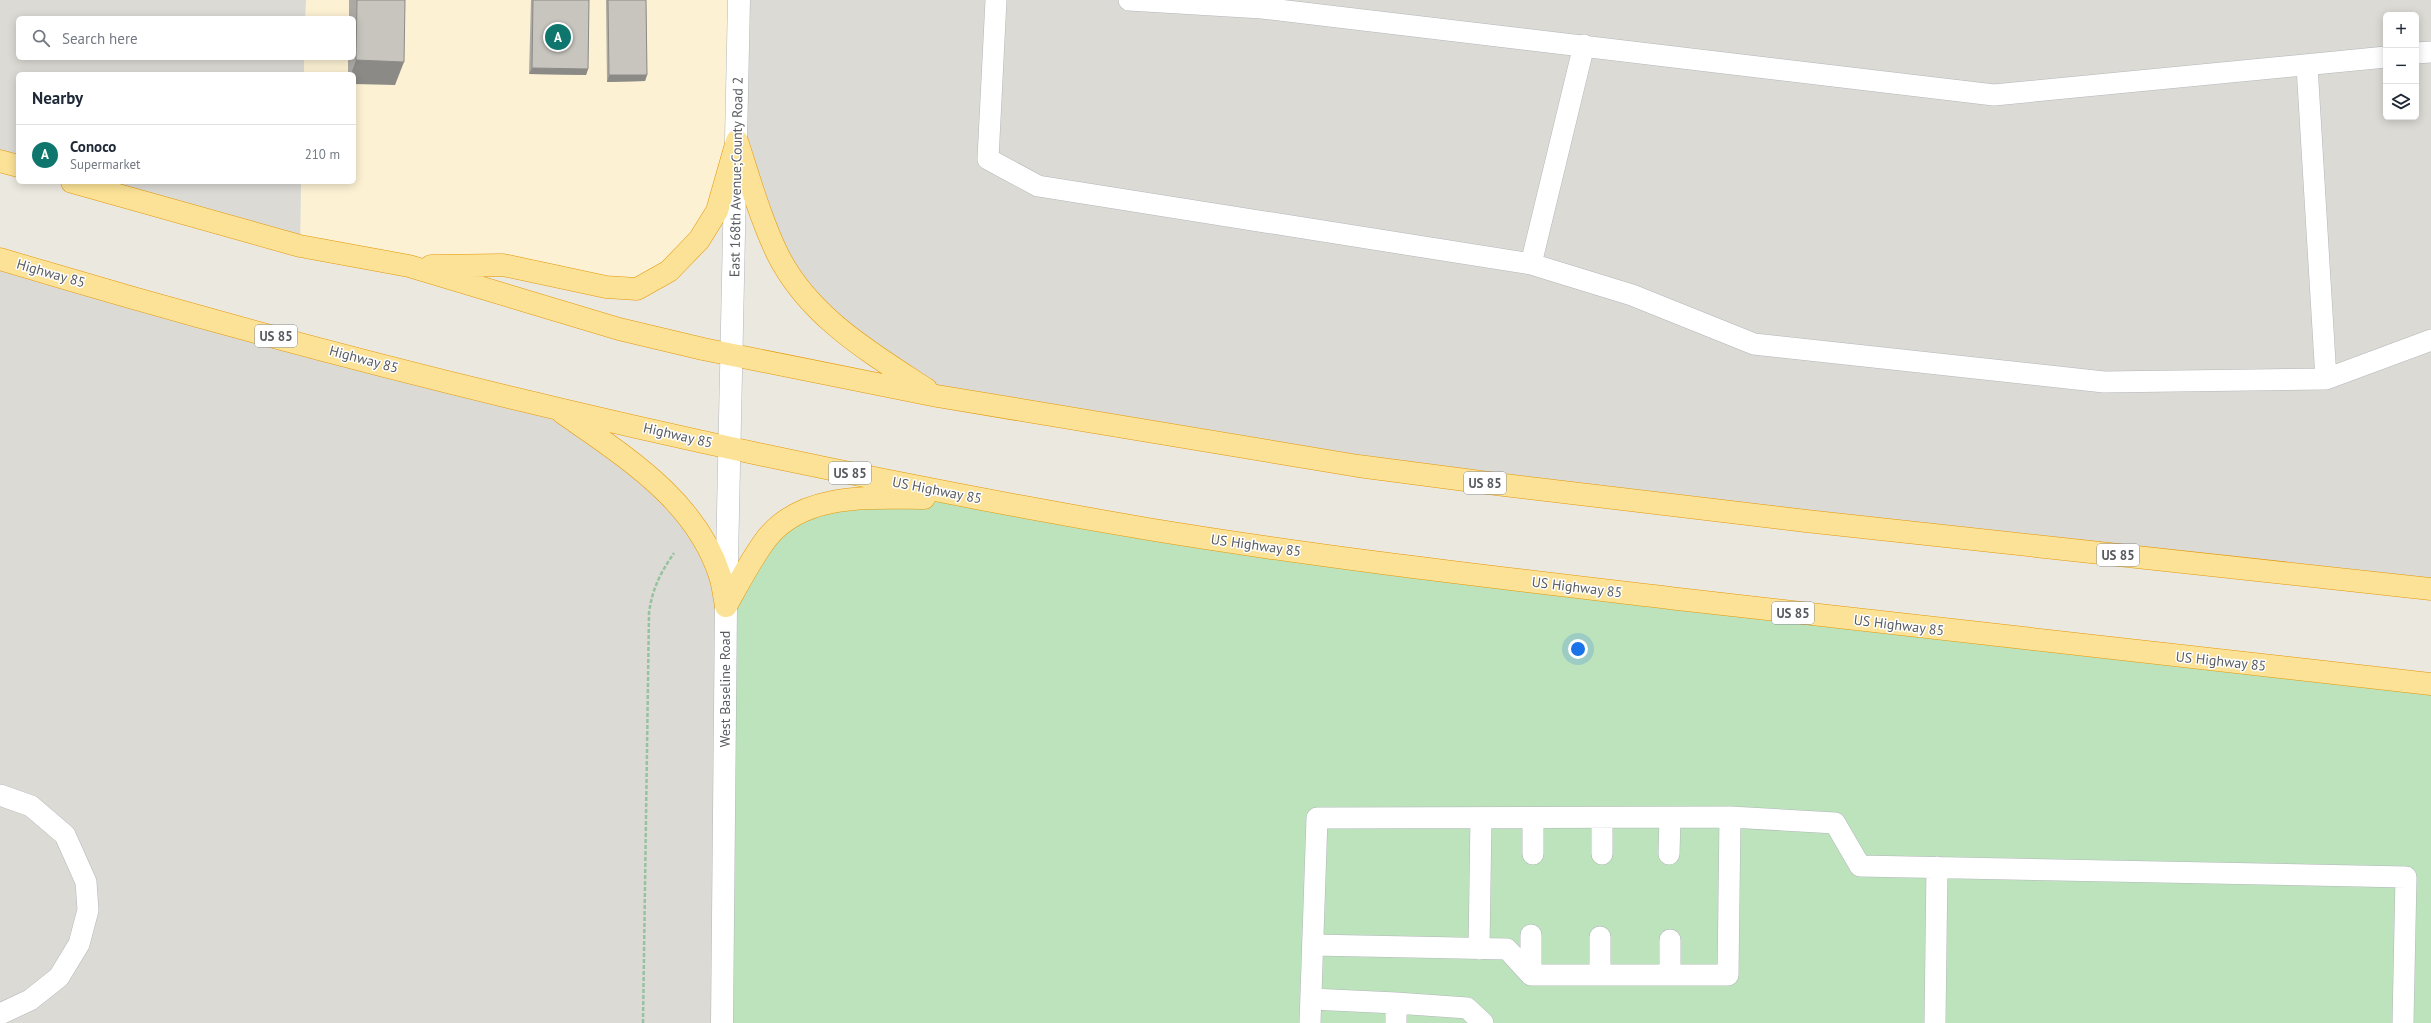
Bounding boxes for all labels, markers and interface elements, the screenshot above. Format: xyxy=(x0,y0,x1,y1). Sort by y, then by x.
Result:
map controls xyxy=(2383,12,2419,120)
button: + xyxy=(2383,12,2419,48)
search box xyxy=(16,16,356,60)
pin: A xyxy=(545,22,571,52)
icon: search xyxy=(30,27,52,49)
text: Search here xyxy=(62,29,138,48)
button: − xyxy=(2383,48,2419,84)
street label: East 168th Avenue;County Road 2 xyxy=(725,77,747,277)
button: layers xyxy=(2383,84,2419,120)
text: Nearby xyxy=(32,87,83,109)
text: Conoco xyxy=(70,137,116,156)
text: A xyxy=(41,146,49,163)
text: 210 m xyxy=(305,146,340,163)
text: Supermarket xyxy=(70,156,140,173)
street label: Highway 85 xyxy=(15,255,87,291)
road number: US 85 xyxy=(255,325,297,347)
street label: Highway 85 xyxy=(328,341,400,377)
street label: Highway 85 xyxy=(642,418,714,452)
road number: US 85 xyxy=(829,462,871,484)
street label: US Highway 85 xyxy=(891,472,983,508)
road number: US 85 xyxy=(1464,472,1506,494)
street label: US Highway 85 xyxy=(1210,530,1302,560)
road number: US 85 xyxy=(2097,544,2139,566)
street label: US Highway 85 xyxy=(1531,573,1623,601)
road number: US 85 xyxy=(1772,602,1814,624)
street label: US Highway 85 xyxy=(1853,611,1945,639)
street label: West Baseline Road xyxy=(716,631,734,747)
your location xyxy=(1568,639,1588,659)
street label: US Highway 85 xyxy=(2175,647,2267,675)

